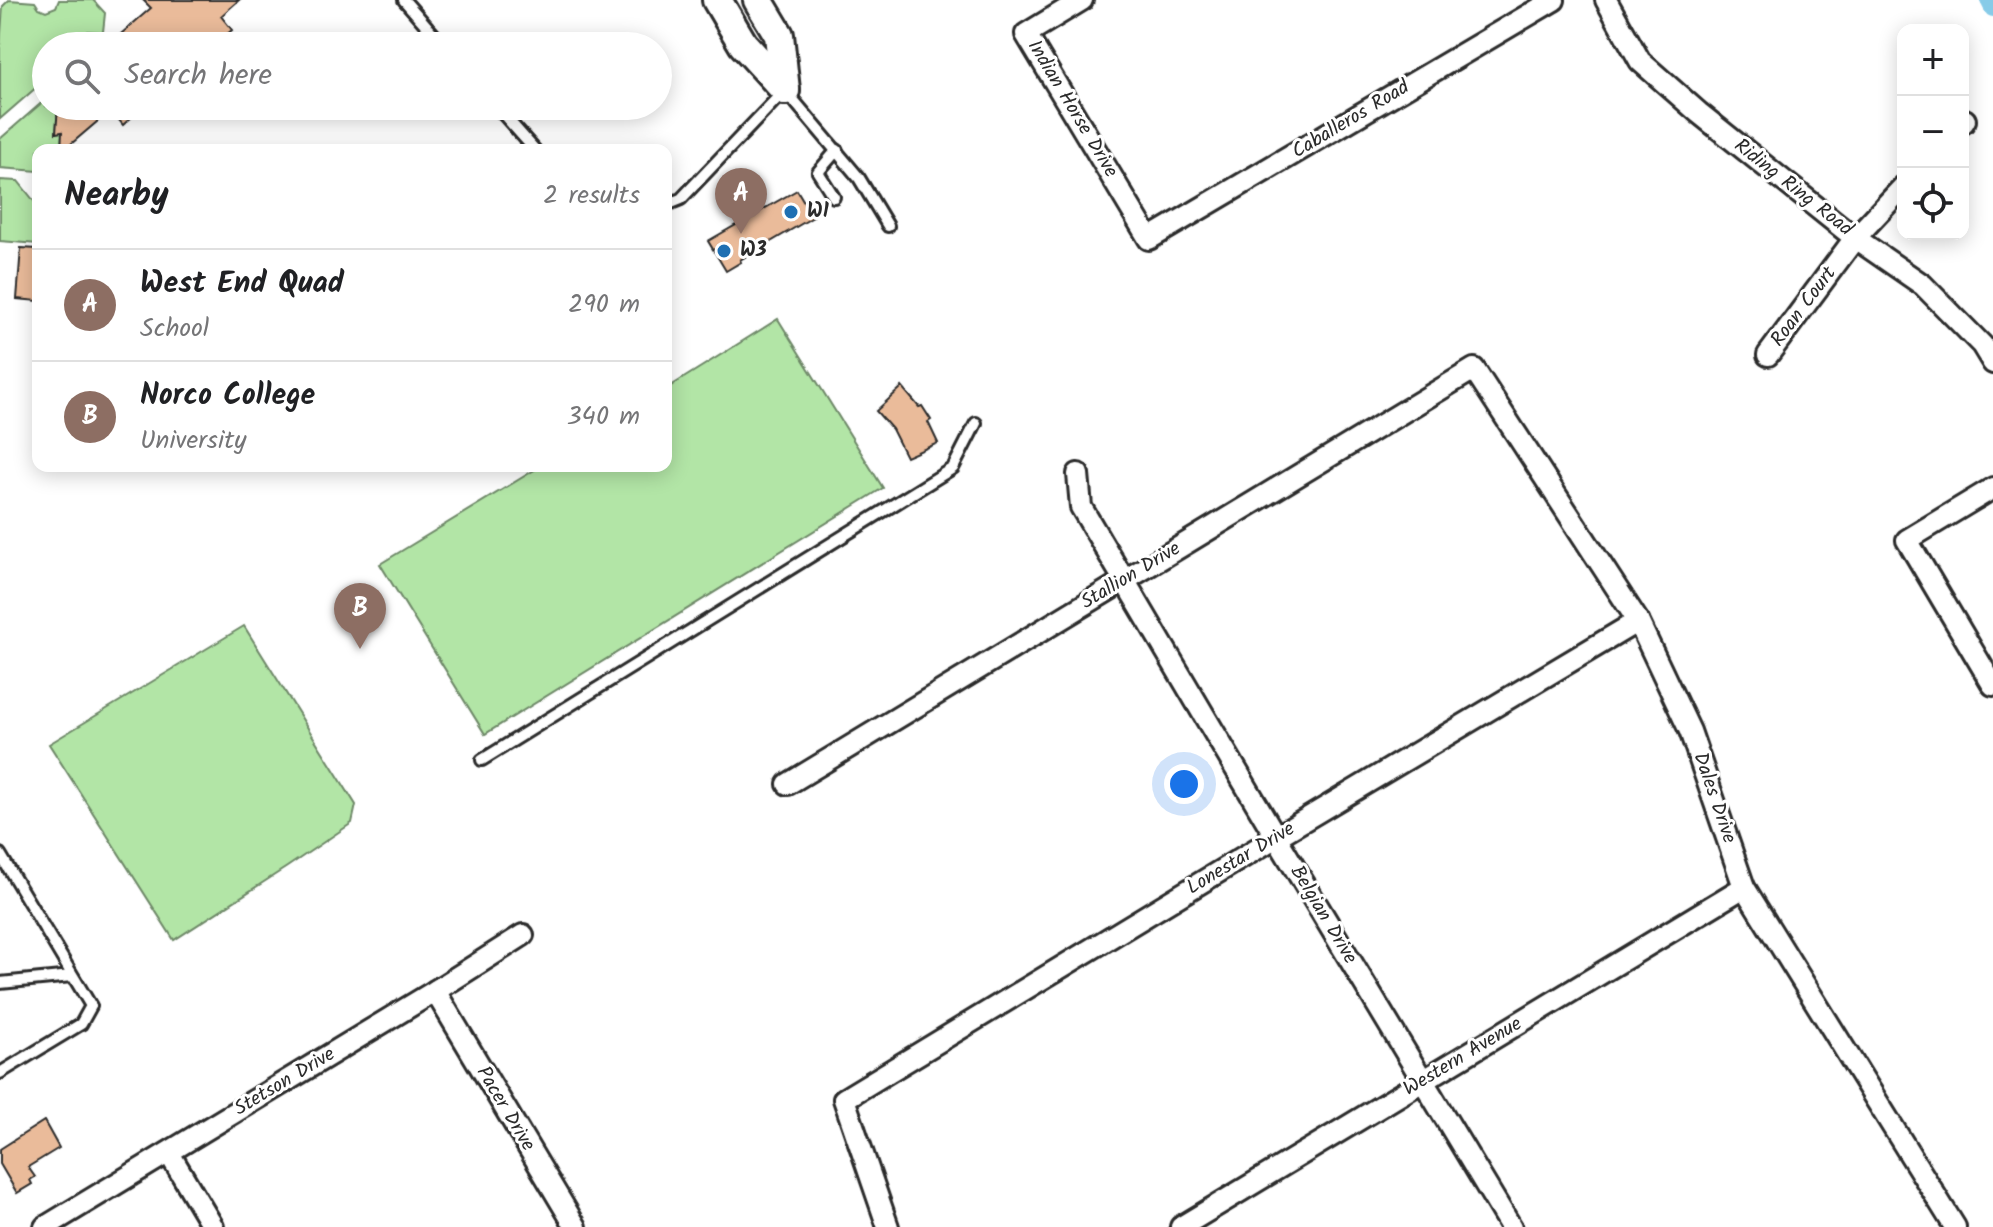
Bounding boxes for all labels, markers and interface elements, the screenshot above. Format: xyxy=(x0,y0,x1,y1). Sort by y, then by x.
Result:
map controls xyxy=(1897,24,1969,240)
button: + xyxy=(1897,24,1969,96)
search box xyxy=(32,32,672,120)
street label: Indian Horse Drive xyxy=(1018,34,1126,184)
text: Search here xyxy=(124,52,272,100)
icon: search xyxy=(60,54,104,98)
street label: Caballeros Road xyxy=(1286,72,1417,168)
button: − xyxy=(1897,96,1969,168)
street label: Riding Ring Road xyxy=(1726,131,1860,246)
pin: A xyxy=(715,168,767,234)
button: locate xyxy=(1897,168,1969,240)
text: Nearby xyxy=(64,169,169,223)
text: 2 results xyxy=(543,175,640,217)
place label: W1 xyxy=(807,196,829,228)
marker: W1 xyxy=(782,203,800,221)
place label: W3 xyxy=(740,235,767,267)
marker: W3 xyxy=(715,242,733,260)
text: West End Quad xyxy=(140,260,344,308)
street label: Roan Court xyxy=(1763,260,1845,354)
text: A xyxy=(82,284,98,326)
text: 290 m xyxy=(568,284,640,326)
text: School xyxy=(140,308,209,350)
text: Norco College xyxy=(140,372,315,420)
text: B xyxy=(82,396,98,438)
text: 340 m xyxy=(567,396,640,438)
text: University xyxy=(140,420,246,462)
street label: Stallion Drive xyxy=(1075,534,1187,618)
pin: B xyxy=(334,583,386,649)
street label: Dales Drive xyxy=(1683,748,1745,848)
your location xyxy=(1164,764,1204,804)
street label: Lonestar Drive xyxy=(1181,814,1301,904)
street label: Belgian Drive xyxy=(1281,859,1365,971)
street label: Western Avenue xyxy=(1397,1009,1529,1105)
street label: Stetson Drive xyxy=(228,1039,342,1125)
street label: Pacer Drive xyxy=(467,1060,543,1158)

